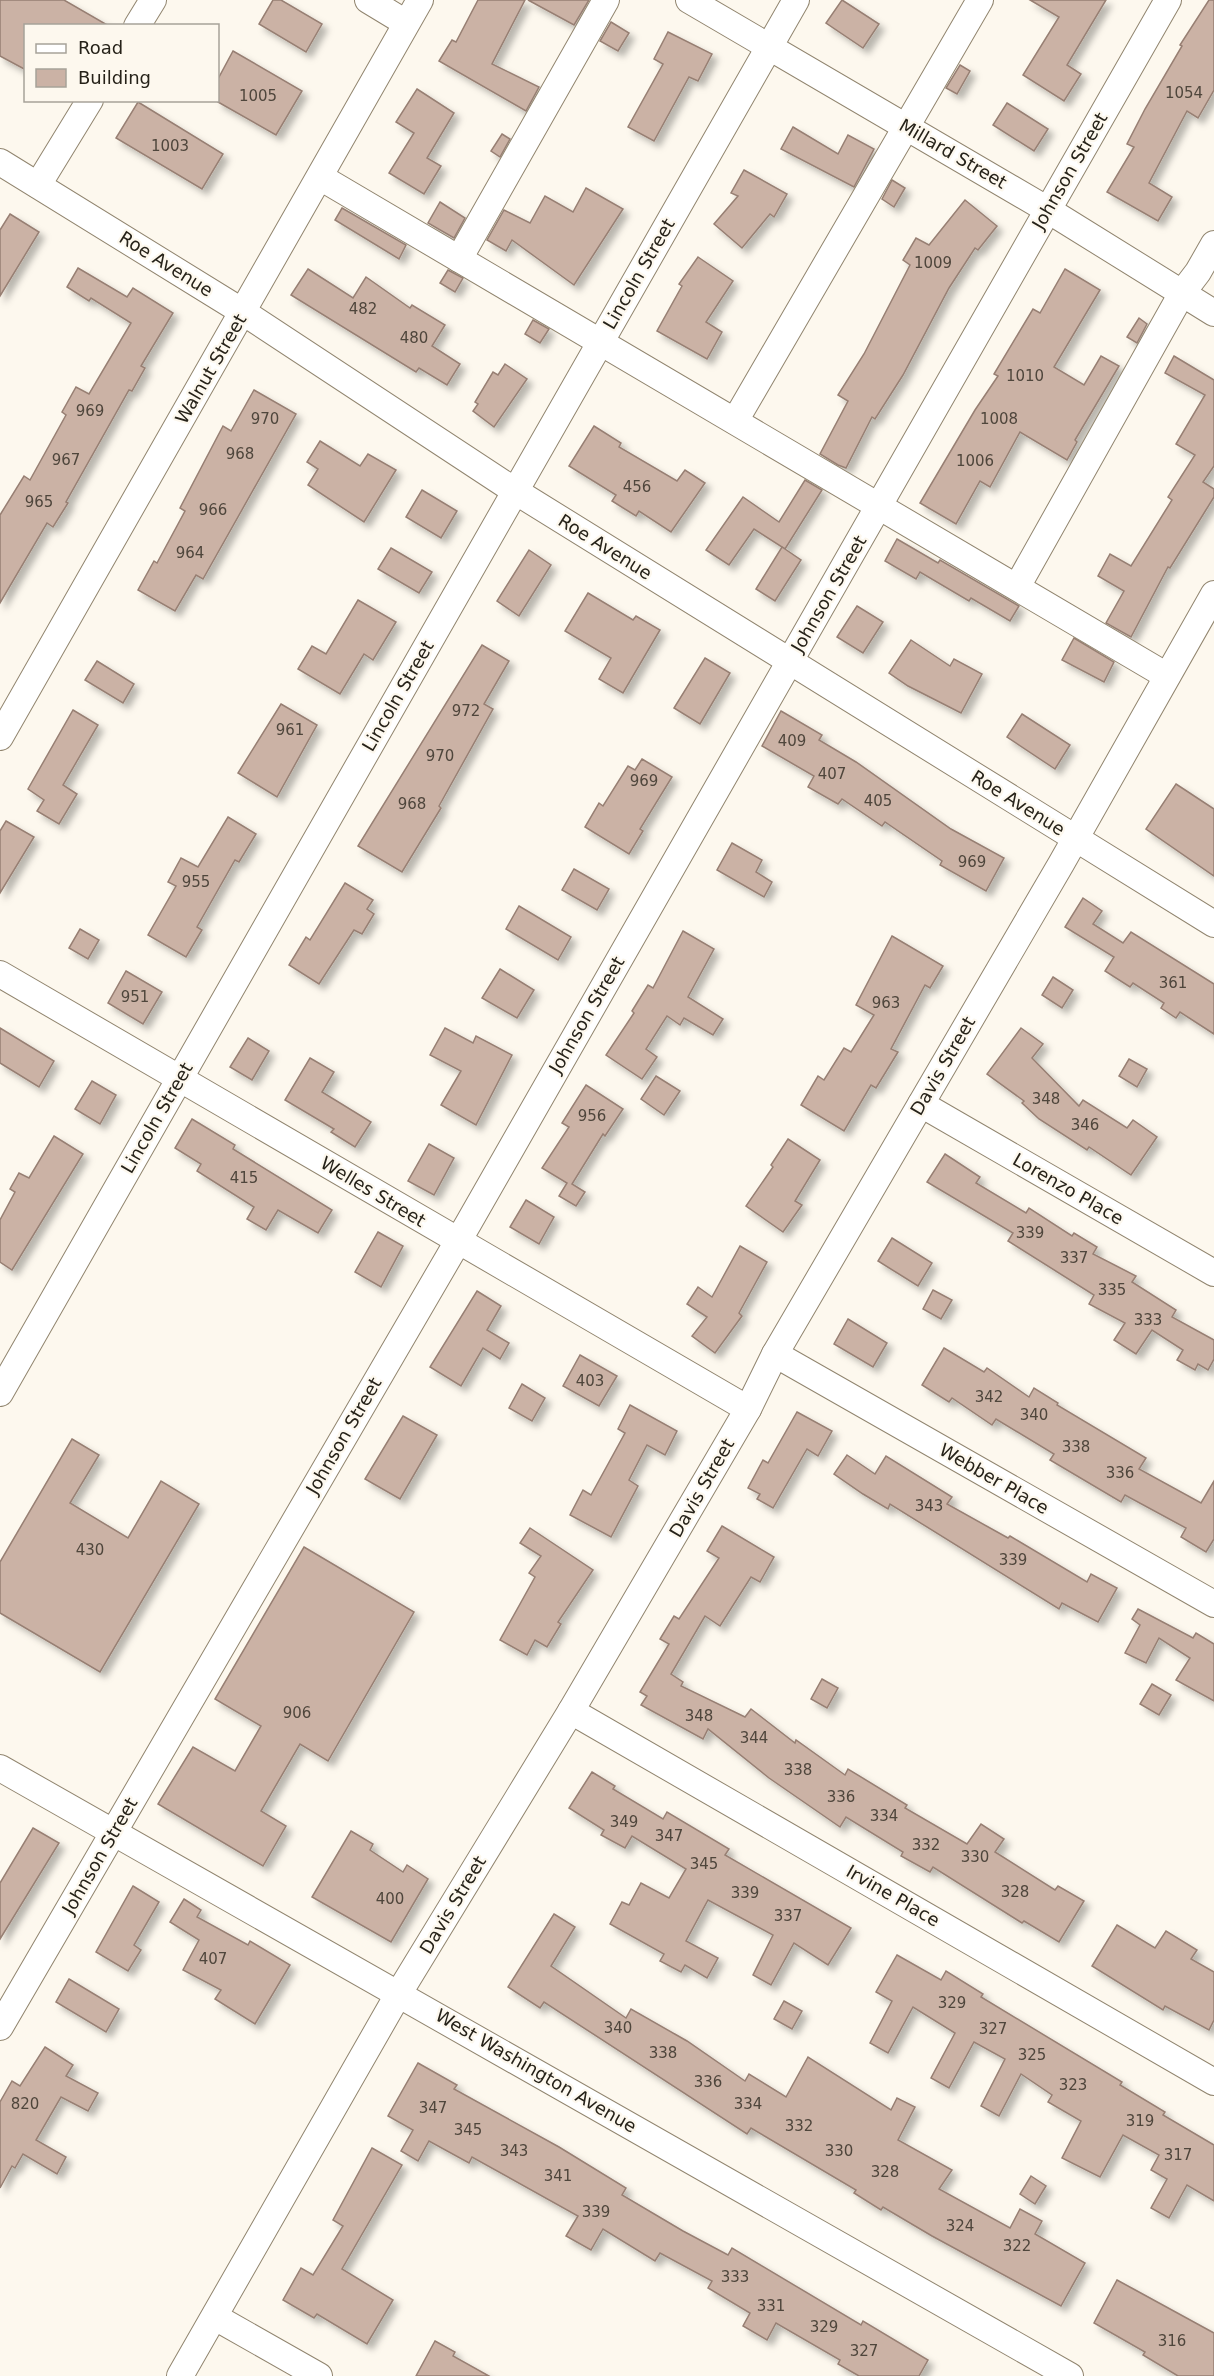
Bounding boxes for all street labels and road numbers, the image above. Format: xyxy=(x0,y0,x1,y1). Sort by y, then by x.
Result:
street label: Johnson Street xyxy=(1027,109,1112,234)
street label: Millard Street xyxy=(896,114,1011,193)
street label: Lincoln Street xyxy=(598,215,679,333)
street label: Roe Avenue xyxy=(116,226,217,301)
street label: Walnut Street xyxy=(171,310,250,427)
street label: Roe Avenue xyxy=(555,509,656,584)
street label: Johnson Street xyxy=(786,532,871,657)
street label: Lincoln Street xyxy=(357,637,438,755)
street label: Roe Avenue xyxy=(968,765,1069,840)
street label: Johnson Street xyxy=(544,953,629,1078)
street label: Davis Street xyxy=(906,1013,979,1119)
street label: Lincoln Street xyxy=(116,1059,197,1177)
street label: Lorenzo Place xyxy=(1009,1148,1127,1229)
street label: Welles Street xyxy=(317,1152,430,1231)
street label: Johnson Street xyxy=(301,1374,386,1499)
street label: Davis Street xyxy=(665,1435,738,1541)
street label: Webber Place xyxy=(936,1439,1053,1518)
street label: Johnson Street xyxy=(57,1794,142,1919)
street label: Davis Street xyxy=(415,1852,490,1957)
street label: Irvine Place xyxy=(843,1860,944,1931)
street label: West Washington Avenue xyxy=(432,2004,640,2137)

